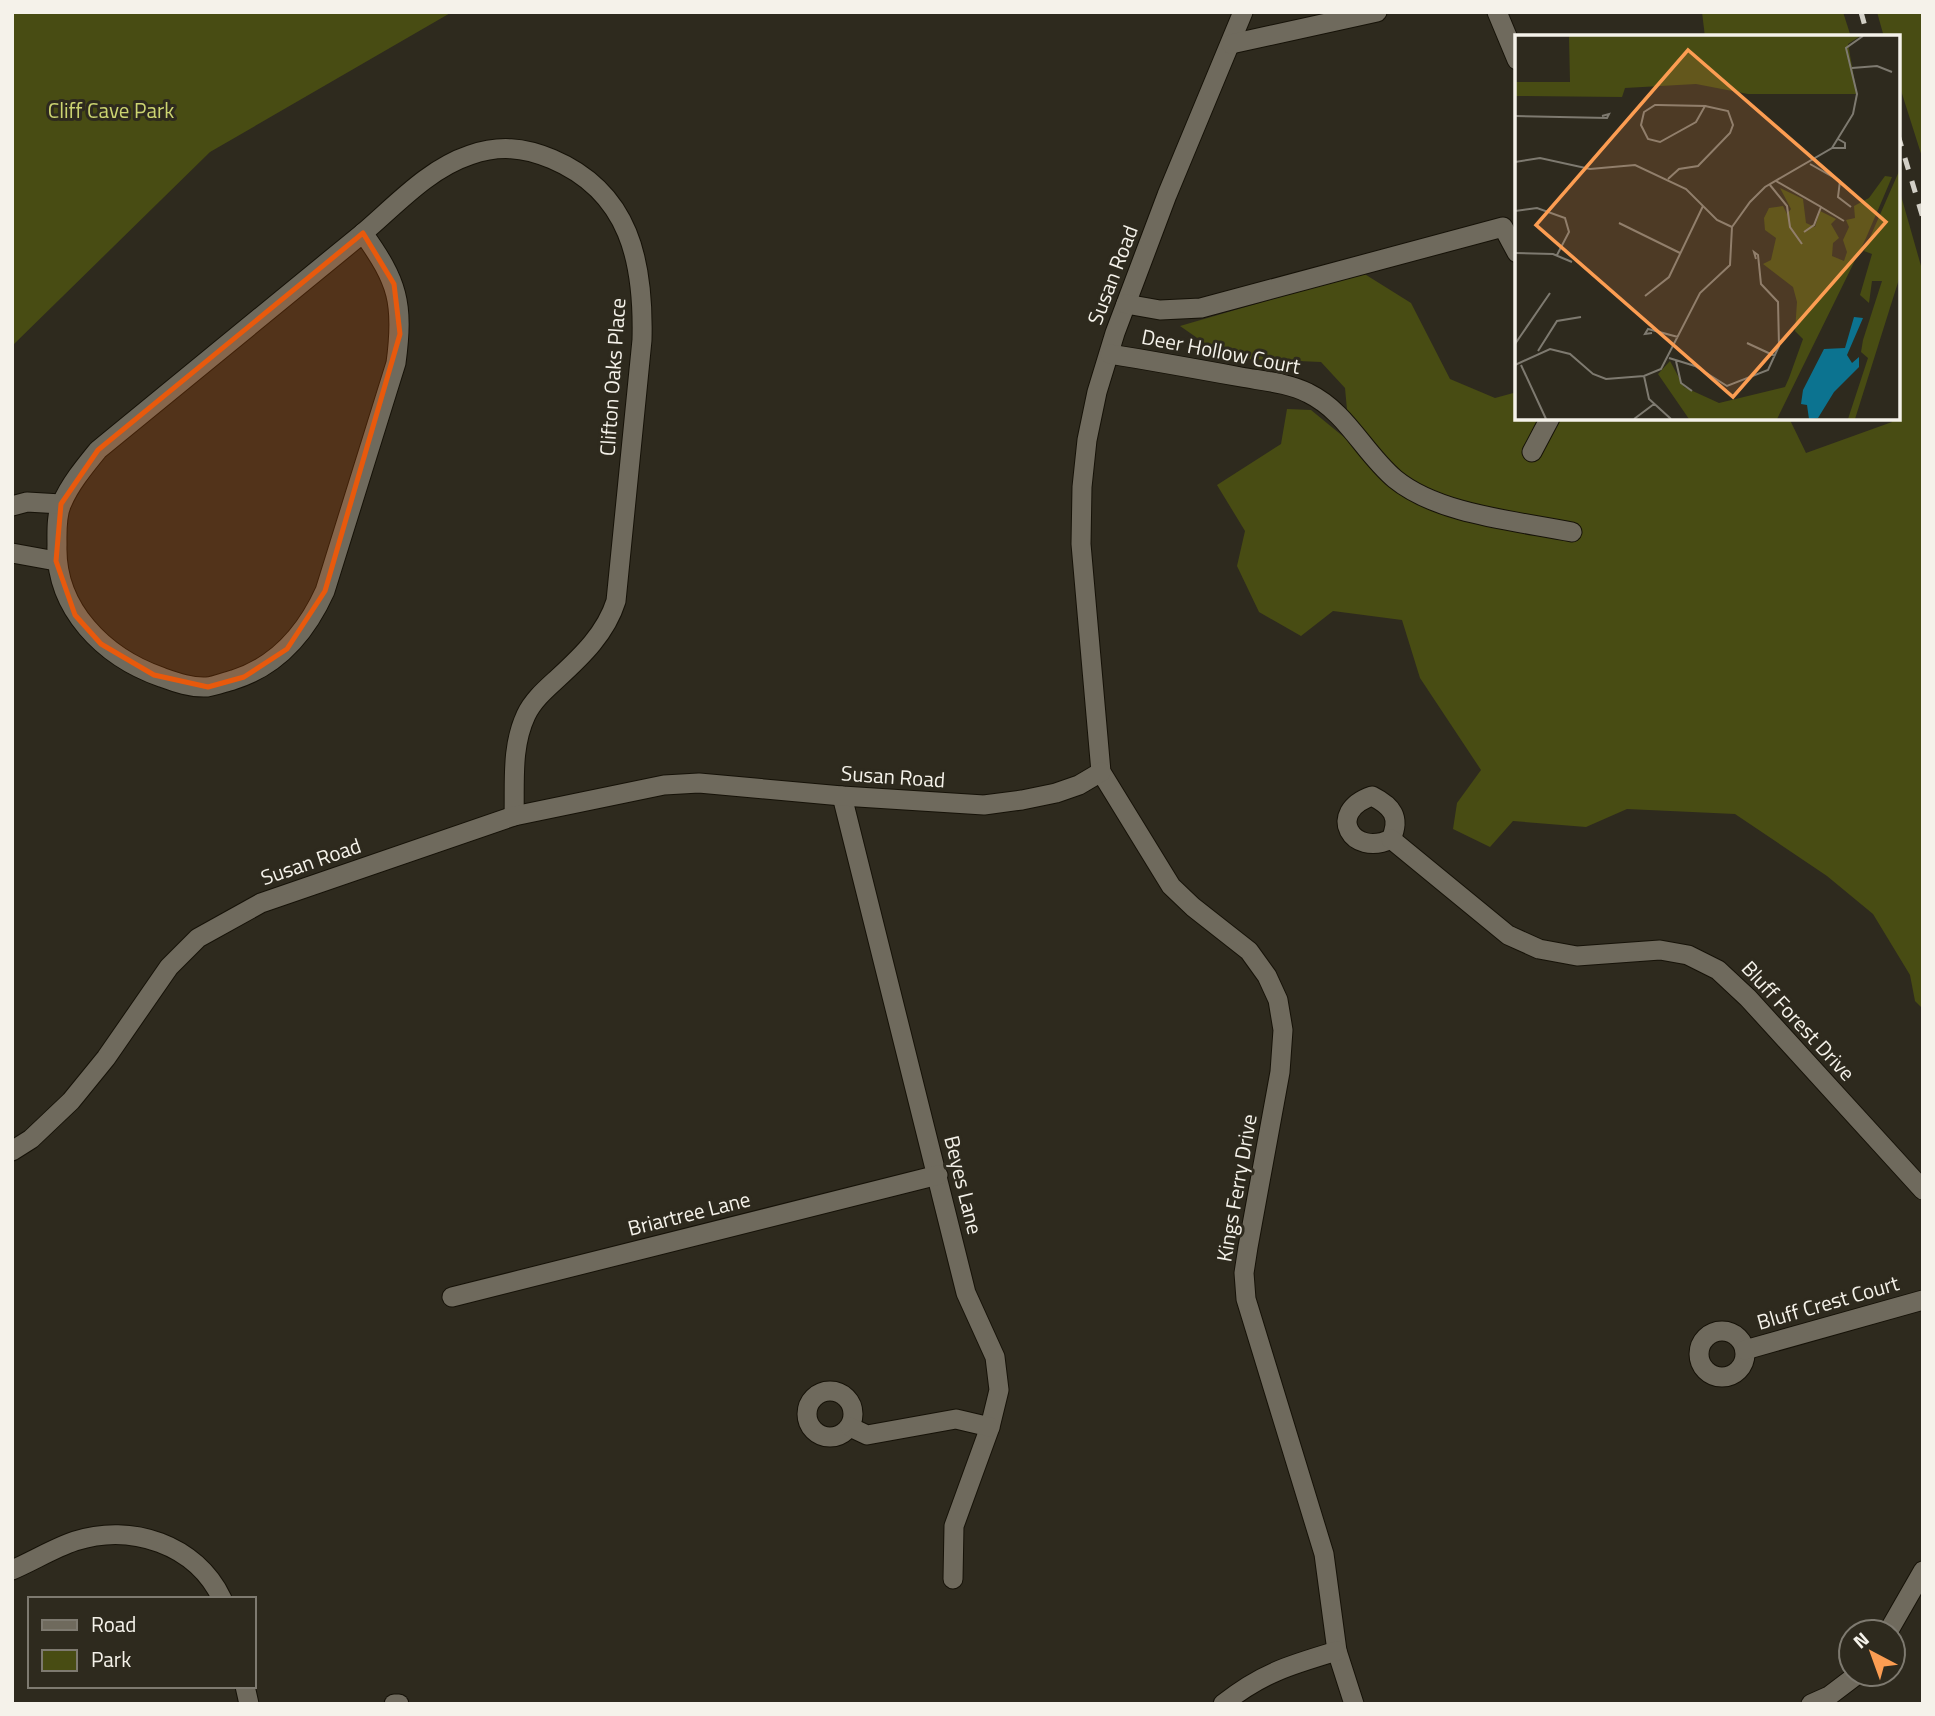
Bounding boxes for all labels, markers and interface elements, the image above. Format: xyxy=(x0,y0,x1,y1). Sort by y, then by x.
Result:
inset map xyxy=(1515,35,1900,420)
park label: Cliff Cave Park xyxy=(48,94,174,126)
street label: Susan Road xyxy=(1078,220,1146,329)
street label: Clifton Oaks Place xyxy=(591,297,633,457)
street label: Deer Hollow Court xyxy=(1139,320,1304,382)
street label: Susan Road xyxy=(840,756,946,796)
street label: Susan Road xyxy=(256,829,365,893)
street label: Bluff Forest Drive xyxy=(1734,953,1863,1088)
street label: Kings Ferry Drive xyxy=(1207,1111,1265,1264)
street label: Beyes Lane xyxy=(936,1132,992,1238)
street label: Briartree Lane xyxy=(624,1182,753,1244)
street label: Bluff Crest Court xyxy=(1753,1266,1903,1338)
legend xyxy=(28,1597,256,1688)
text: Road xyxy=(91,1608,136,1640)
north arrow xyxy=(1837,1618,1907,1688)
text: N xyxy=(1846,1625,1875,1655)
text: Park xyxy=(91,1643,131,1675)

